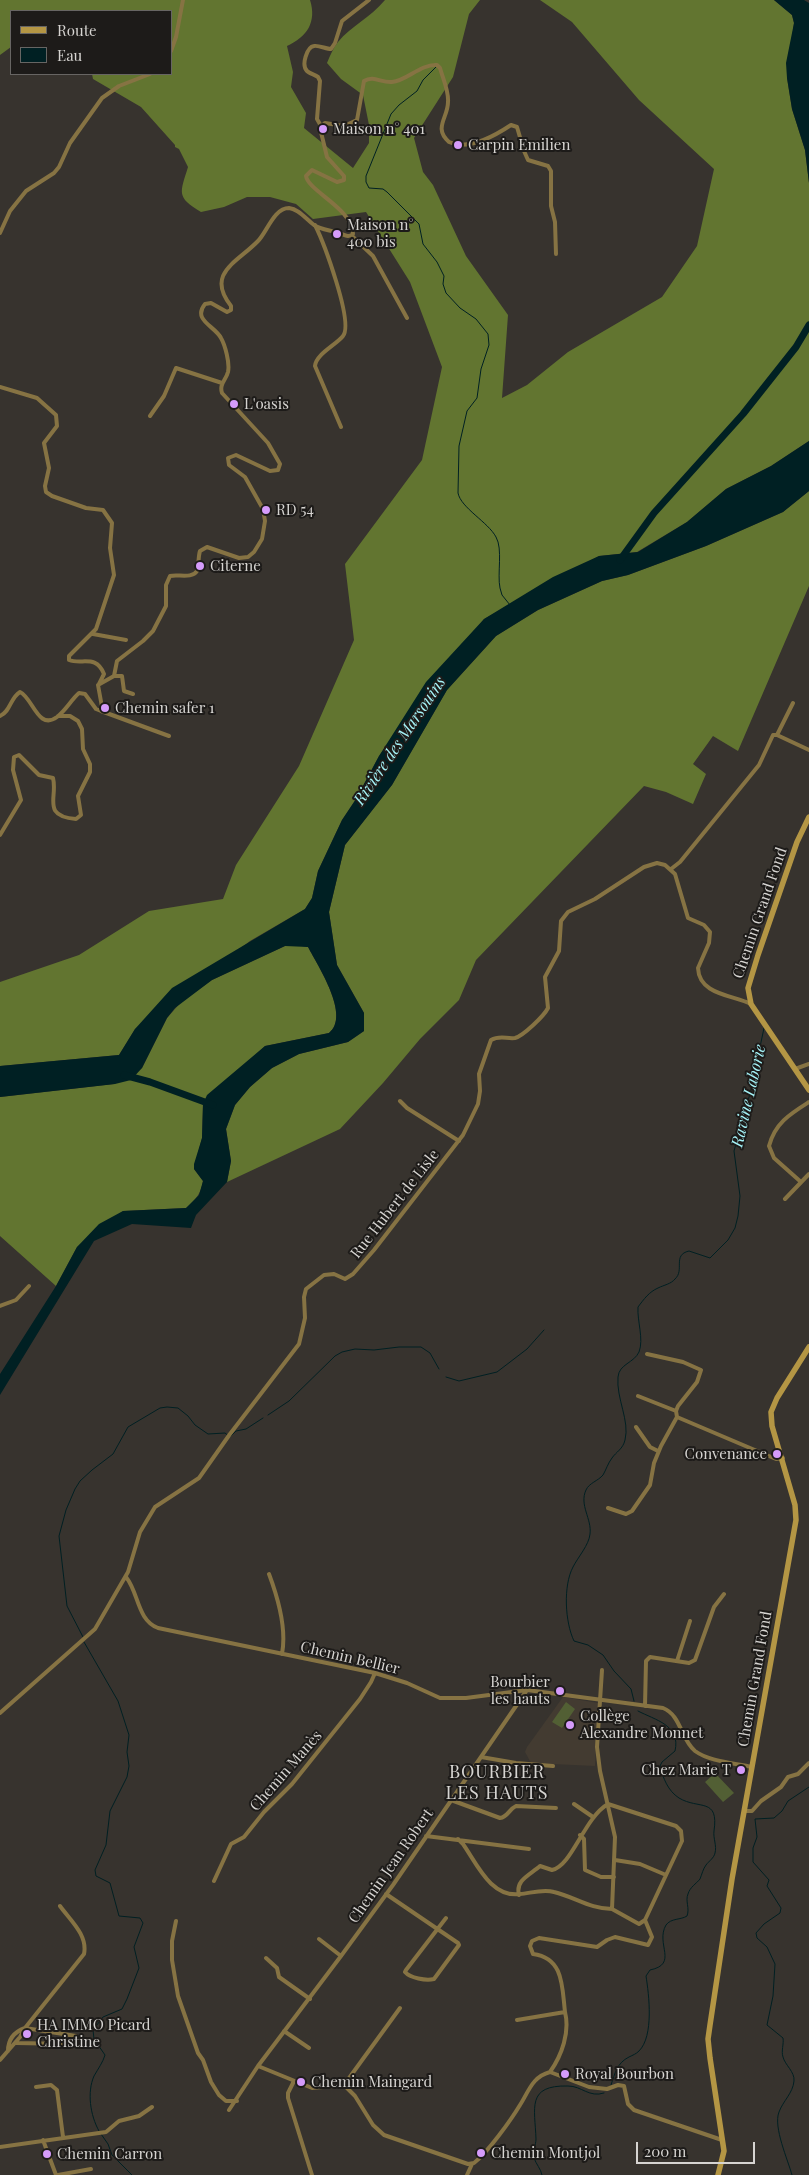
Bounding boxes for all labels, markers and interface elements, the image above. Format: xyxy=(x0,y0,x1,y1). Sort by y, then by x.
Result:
legend xyxy=(10,10,172,75)
text: Route xyxy=(57,20,97,40)
text: Eau xyxy=(57,45,82,65)
place label: Maison n° 401 xyxy=(333,120,425,138)
marker: Maison n° 401 xyxy=(317,123,329,135)
place label: Carpin Emilien xyxy=(468,136,570,154)
marker: Carpin Emilien xyxy=(452,139,464,151)
place label: Maison n° 400 bis xyxy=(347,216,413,251)
marker: Maison n° 400 bis xyxy=(331,228,343,240)
place label: L'oasis xyxy=(244,395,289,413)
marker: L'oasis xyxy=(228,398,240,410)
place label: RD 54 xyxy=(276,501,314,519)
marker: RD 54 xyxy=(260,504,272,516)
place label: Citerne xyxy=(210,557,261,575)
marker: Citerne xyxy=(194,560,206,572)
water label: Rivière des Marsouins xyxy=(350,673,450,809)
place label: Chemin safer 1 xyxy=(115,699,215,717)
marker: Chemin safer 1 xyxy=(99,702,111,714)
street label: Chemin Grand Fond xyxy=(729,845,791,981)
water label: Ravine Laborie xyxy=(728,1043,770,1149)
street label: Rue Hubert de Lisle xyxy=(347,1146,443,1262)
place label: Convenance xyxy=(685,1445,767,1463)
marker: Convenance xyxy=(771,1448,783,1460)
street label: Chemin Grand Fond xyxy=(734,1610,776,1748)
street label: Chemin Bellier xyxy=(299,1638,401,1678)
place label: Bourbier les hauts xyxy=(490,1673,550,1708)
marker: Bourbier les hauts xyxy=(554,1685,566,1697)
place label: Collège Alexandre Monnet xyxy=(580,1707,703,1742)
marker: Collège Alexandre Monnet xyxy=(564,1719,576,1731)
street label: Chemin Manès xyxy=(246,1727,326,1815)
district label: BOURBIER LES HAUTS xyxy=(444,1761,550,1804)
place label: Chez Marie T xyxy=(641,1761,731,1779)
marker: Chez Marie T xyxy=(735,1764,747,1776)
street label: Chemin Jean Robert xyxy=(345,1805,437,1927)
place label: HA IMMO Picard Christine xyxy=(37,2016,151,2051)
marker: HA IMMO Picard Christine xyxy=(21,2028,33,2040)
place label: Royal Bourbon xyxy=(575,2065,674,2083)
marker: Royal Bourbon xyxy=(559,2068,571,2080)
place label: Chemin Maingard xyxy=(311,2073,432,2091)
marker: Chemin Maingard xyxy=(295,2076,307,2088)
scale bar xyxy=(639,2132,758,2164)
text: 200 m xyxy=(644,2141,686,2161)
place label: Chemin Montjol xyxy=(491,2144,600,2162)
place label: Chemin Carron xyxy=(57,2145,162,2163)
marker: Chemin Montjol xyxy=(475,2147,487,2159)
marker: Chemin Carron xyxy=(41,2148,53,2160)

